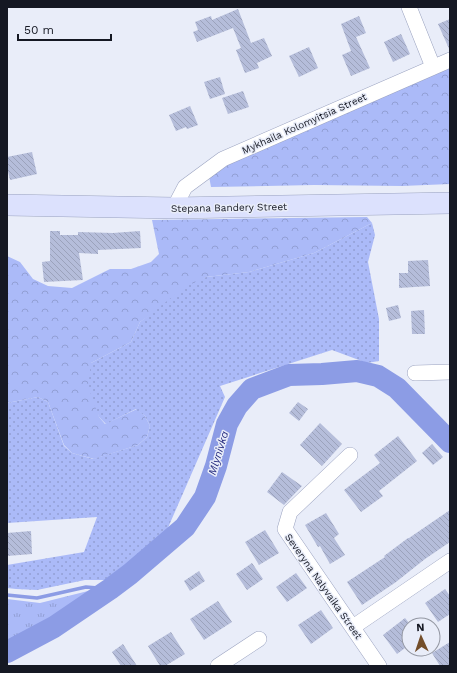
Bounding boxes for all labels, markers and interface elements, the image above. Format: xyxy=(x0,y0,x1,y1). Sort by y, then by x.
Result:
scale bar xyxy=(18,16,111,42)
text: 50 m xyxy=(24,23,54,37)
street label: Mykhaila Kolomyitsia Street xyxy=(240,91,369,156)
street label: Stepana Bandery Street xyxy=(171,201,288,214)
water label: Mlynivka xyxy=(206,429,231,477)
street label: Severyna Nalyvaika Street xyxy=(283,531,365,642)
north arrow xyxy=(401,617,441,657)
text: N xyxy=(416,621,425,634)

